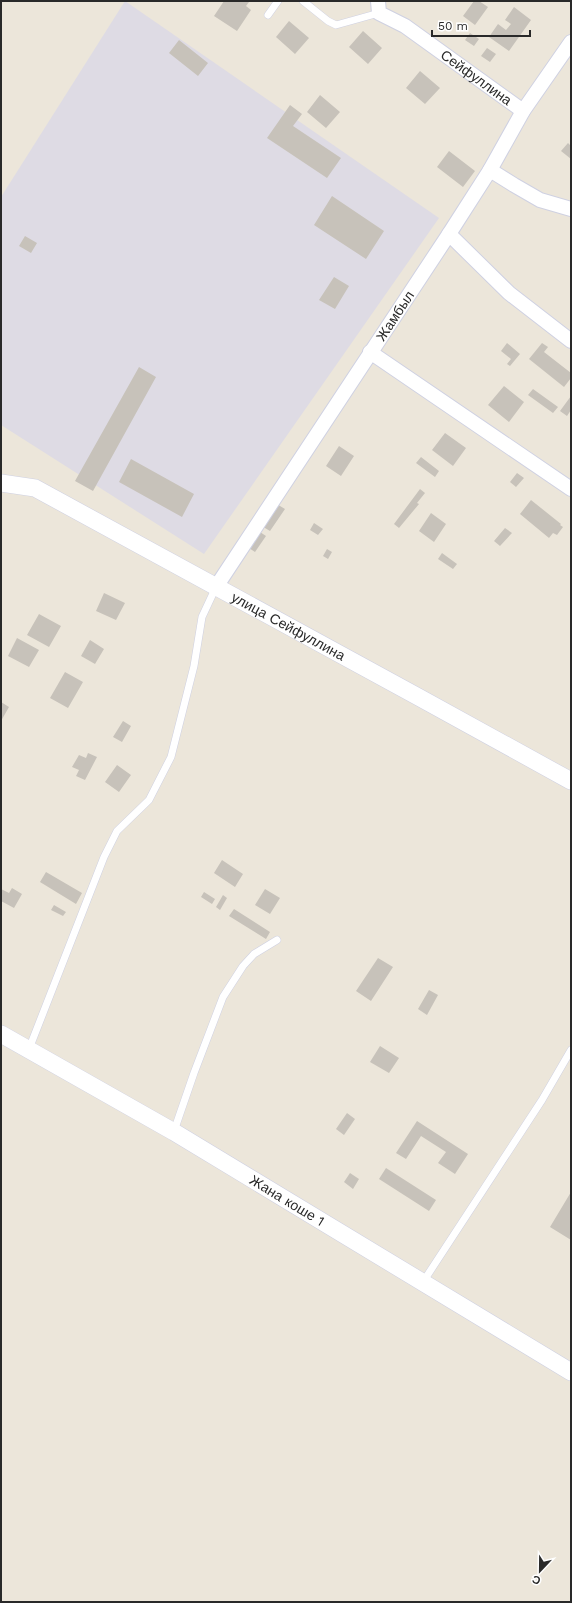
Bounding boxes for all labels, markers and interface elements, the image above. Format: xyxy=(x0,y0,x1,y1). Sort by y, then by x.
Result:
scale bar xyxy=(432,12,530,38)
text: 50 m xyxy=(438,19,468,33)
street label: Сейфуллина xyxy=(438,46,515,108)
street label: Жамбыл xyxy=(373,288,417,344)
street label: улица Сейфуллина xyxy=(229,589,348,664)
street label: Жана коше 1 xyxy=(247,1172,327,1229)
north arrow xyxy=(520,1551,560,1591)
text: С xyxy=(530,1572,543,1587)

